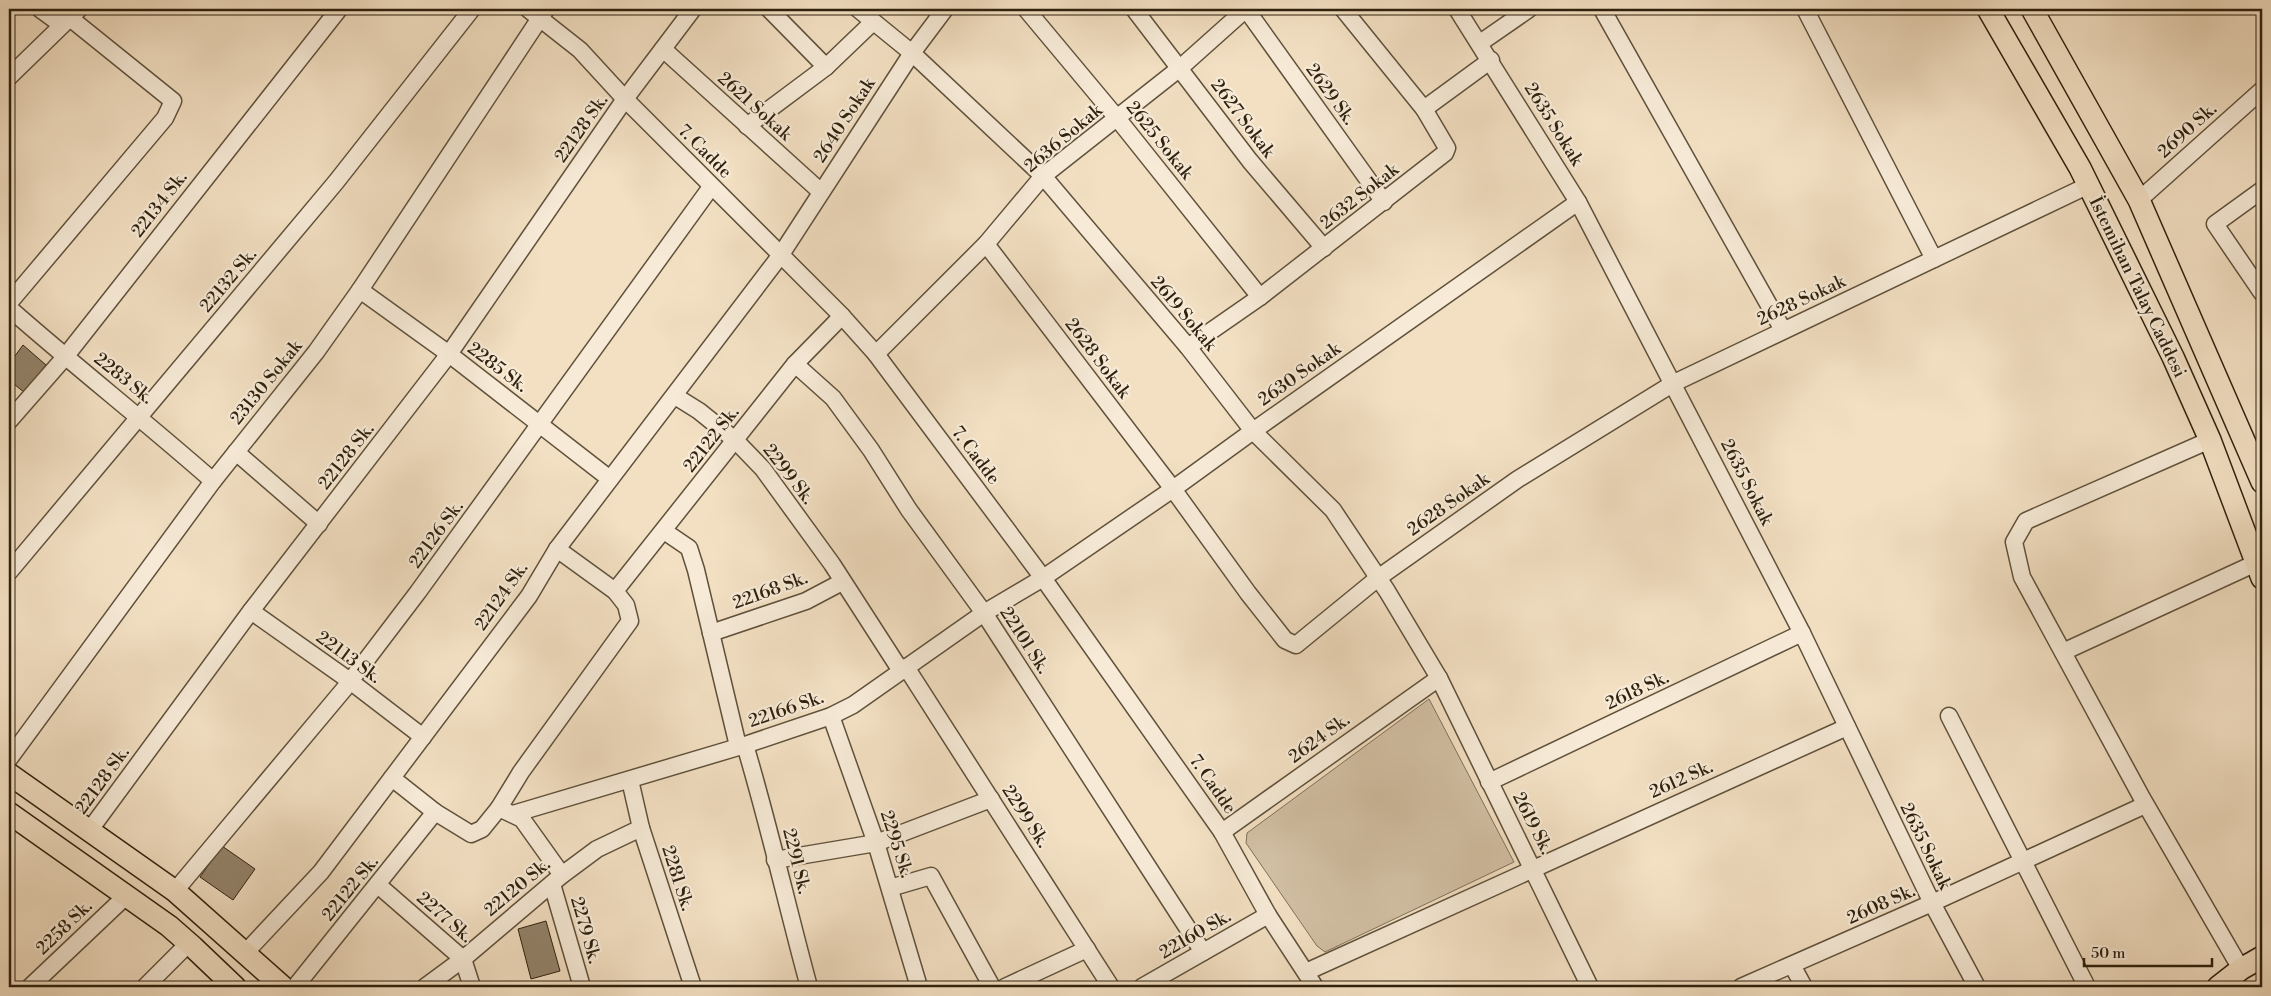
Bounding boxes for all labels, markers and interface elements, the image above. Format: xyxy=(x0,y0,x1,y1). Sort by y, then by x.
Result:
street label: 2629 Sk. xyxy=(1301,59,1361,130)
street label: 2621 Sokak xyxy=(713,67,798,147)
street label: 2640 Sokak xyxy=(808,72,881,167)
street label: 2627 Sokak xyxy=(1205,74,1281,164)
street label: 2635 Sokak xyxy=(1519,78,1589,171)
street label: 22128 Sk. xyxy=(549,90,613,167)
street label: 2625 Sokak xyxy=(1121,97,1199,185)
street label: 2636 Sokak xyxy=(1020,98,1108,178)
street label: 2690 Sk. xyxy=(2153,98,2222,163)
street label: 7. Cadde xyxy=(673,119,737,183)
street label: 2632 Sokak xyxy=(1315,157,1405,234)
street label: 22134 Sk. xyxy=(126,167,192,242)
street label: İstemihan Talay Caddesi xyxy=(2084,193,2191,381)
street label: 22132 Sk. xyxy=(195,243,262,317)
street label: 2628 Sokak xyxy=(1753,269,1851,331)
street label: 2619 Sokak xyxy=(1145,271,1223,357)
street label: 2628 Sokak xyxy=(1060,313,1136,404)
street label: 23130 Sokak xyxy=(225,334,308,429)
street label: 2285 Sk. xyxy=(463,337,532,398)
street label: 2630 Sokak xyxy=(1254,337,1346,411)
street label: 2283 Sk. xyxy=(89,347,158,409)
street label: 22122 Sk. xyxy=(678,402,744,477)
street label: 22128 Sk. xyxy=(313,418,380,494)
street label: 7. Cadde xyxy=(946,421,1005,489)
street label: 2635 Sokak xyxy=(1715,435,1779,531)
street label: 2299 Sk. xyxy=(758,439,819,509)
street label: 2628 Sokak xyxy=(1403,467,1495,541)
street label: 22126 Sk. xyxy=(404,496,469,573)
street label: 22124 Sk. xyxy=(470,558,533,635)
street label: 22168 Sk. xyxy=(730,566,811,615)
street label: 22101 Sk. xyxy=(994,602,1055,678)
street label: 22113 Sk. xyxy=(312,626,386,689)
street label: 2618 Sk. xyxy=(1602,666,1673,715)
street label: 22166 Sk. xyxy=(746,686,827,733)
street label: 2624 Sk. xyxy=(1284,708,1355,768)
street label: 22128 Sk. xyxy=(70,742,135,819)
street label: 7. Cadde xyxy=(1184,750,1241,818)
street label: 2612 Sk. xyxy=(1646,755,1717,804)
street label: 2299 Sk. xyxy=(997,780,1054,852)
street label: 2619 Sk. xyxy=(1507,788,1558,858)
street label: 2635 Sokak xyxy=(1895,799,1957,895)
street label: 2295 Sk. xyxy=(875,807,918,881)
street label: 2291 Sk. xyxy=(777,826,816,896)
street label: 2281 Sk. xyxy=(656,843,699,914)
street label: 22122 Sk. xyxy=(317,851,384,926)
street label: 22120 Sk. xyxy=(480,853,555,922)
street label: 2608 Sk. xyxy=(1843,879,1919,930)
street label: 2277 Sk. xyxy=(412,887,477,948)
street label: 2279 Sk. xyxy=(565,894,606,966)
street label: 2258 Sk. xyxy=(31,895,97,960)
street label: 22160 Sk. xyxy=(1155,905,1235,964)
scale bar xyxy=(2084,936,2211,968)
text: 50 m xyxy=(2091,944,2125,963)

